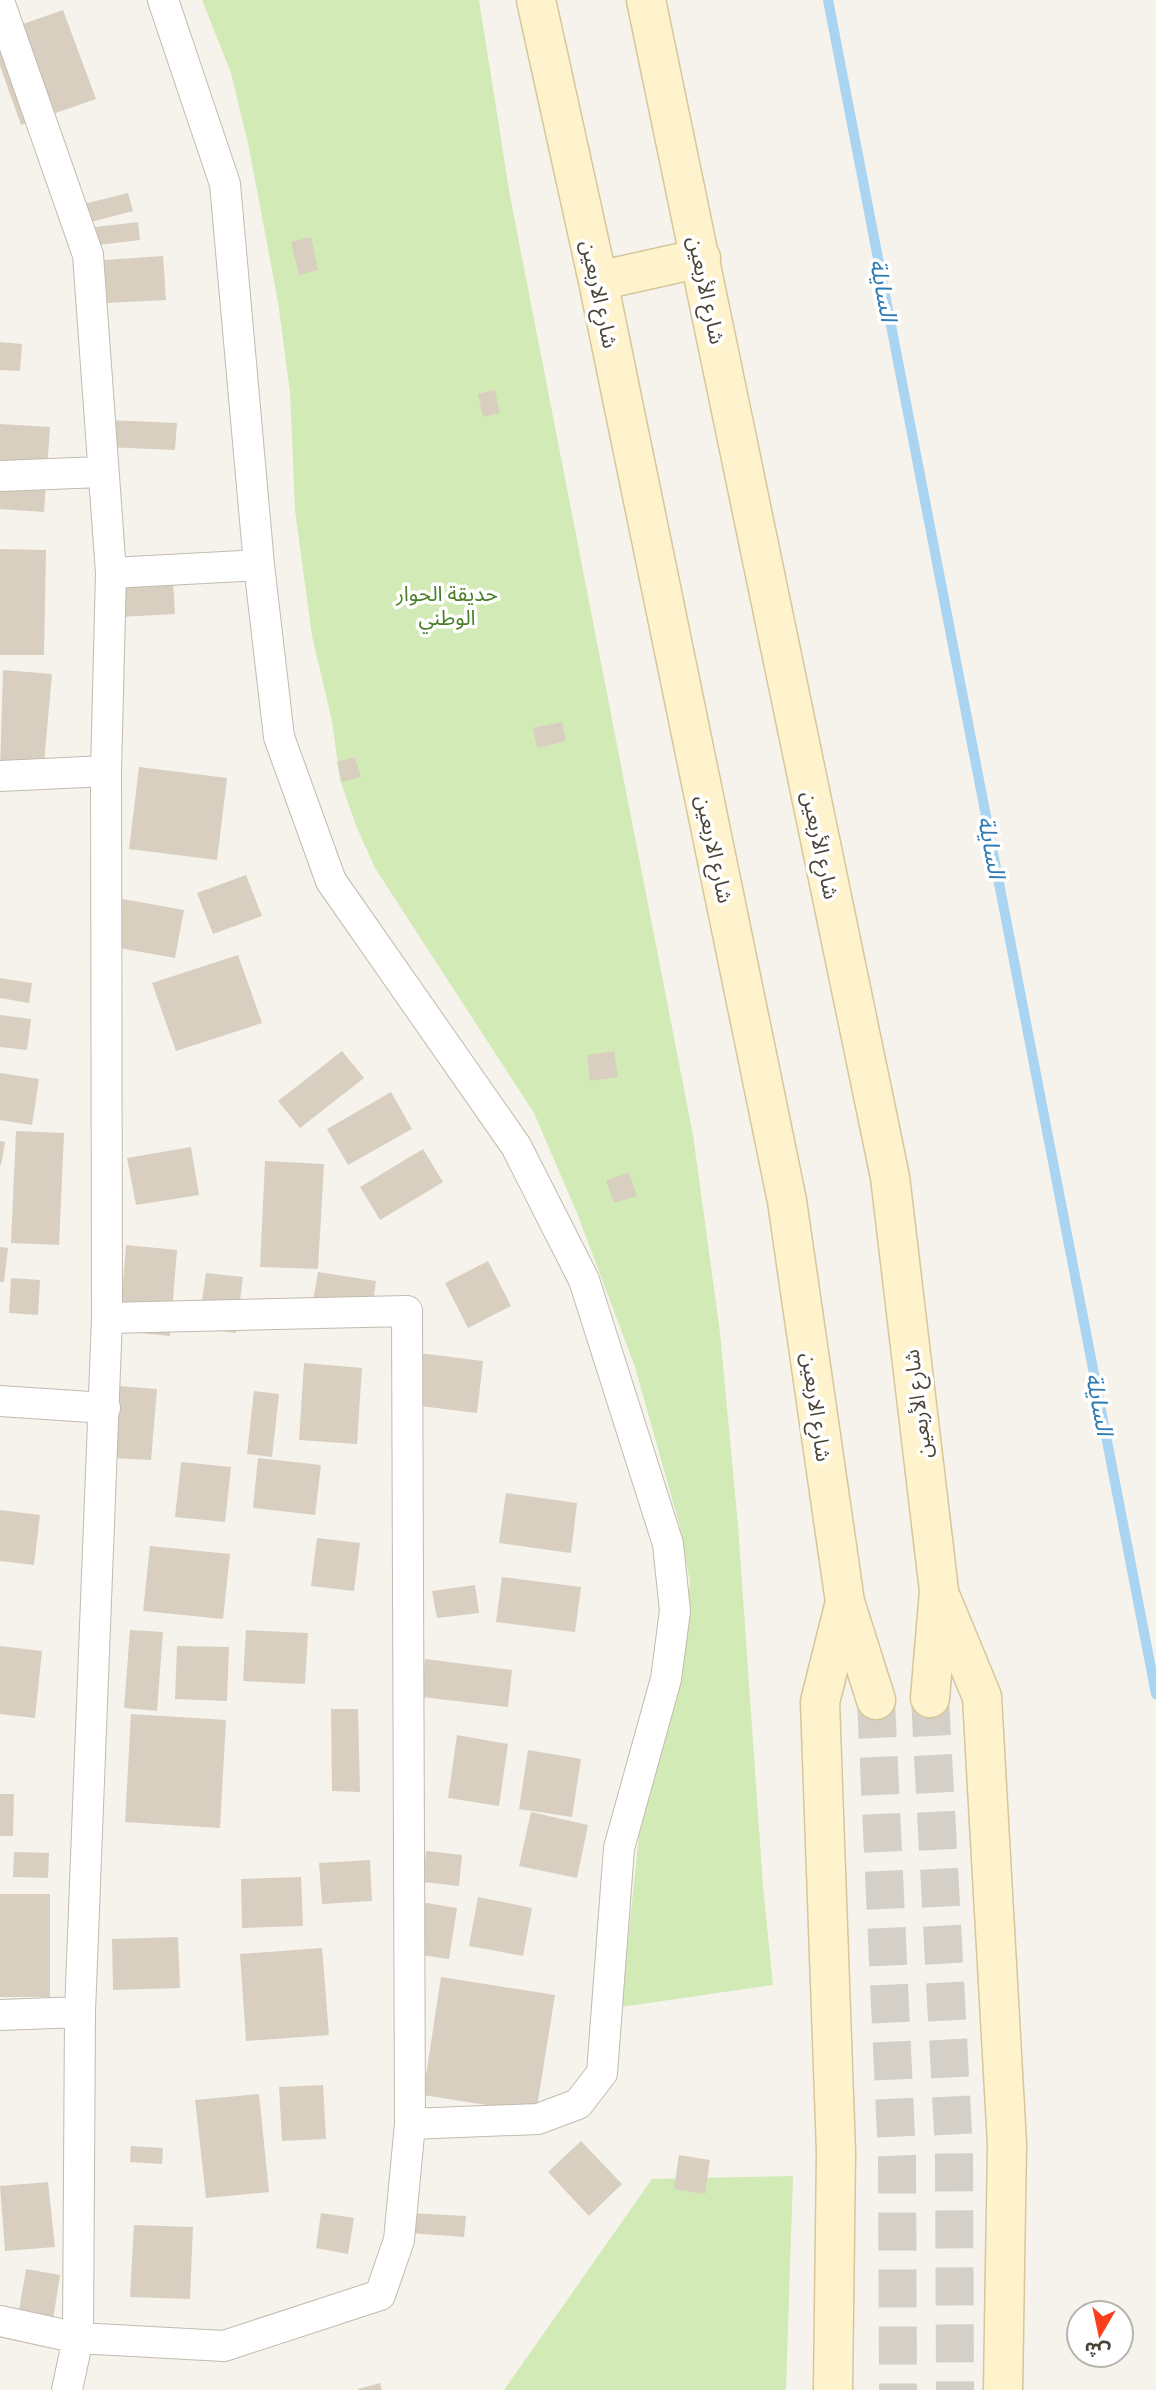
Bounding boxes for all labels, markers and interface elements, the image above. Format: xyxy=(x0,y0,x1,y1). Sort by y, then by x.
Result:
street label: شارع الأربعين xyxy=(680,234,730,347)
street label: شارع الاربعين xyxy=(573,238,623,351)
water label: السايلة xyxy=(865,257,903,326)
park label: حديقة الحوار الوطني xyxy=(395,581,498,634)
street label: شارع الأربعين xyxy=(794,789,844,902)
street label: شارع الاربعين xyxy=(688,793,738,906)
water label: السايلة xyxy=(973,814,1011,883)
street label: شارع الأربعين xyxy=(898,1348,940,1460)
street label: شارع الاربعين xyxy=(794,1351,837,1464)
water label: السايلة xyxy=(1081,1371,1119,1440)
north arrow xyxy=(1065,2299,1135,2369)
text: ش xyxy=(1083,2338,1112,2364)

